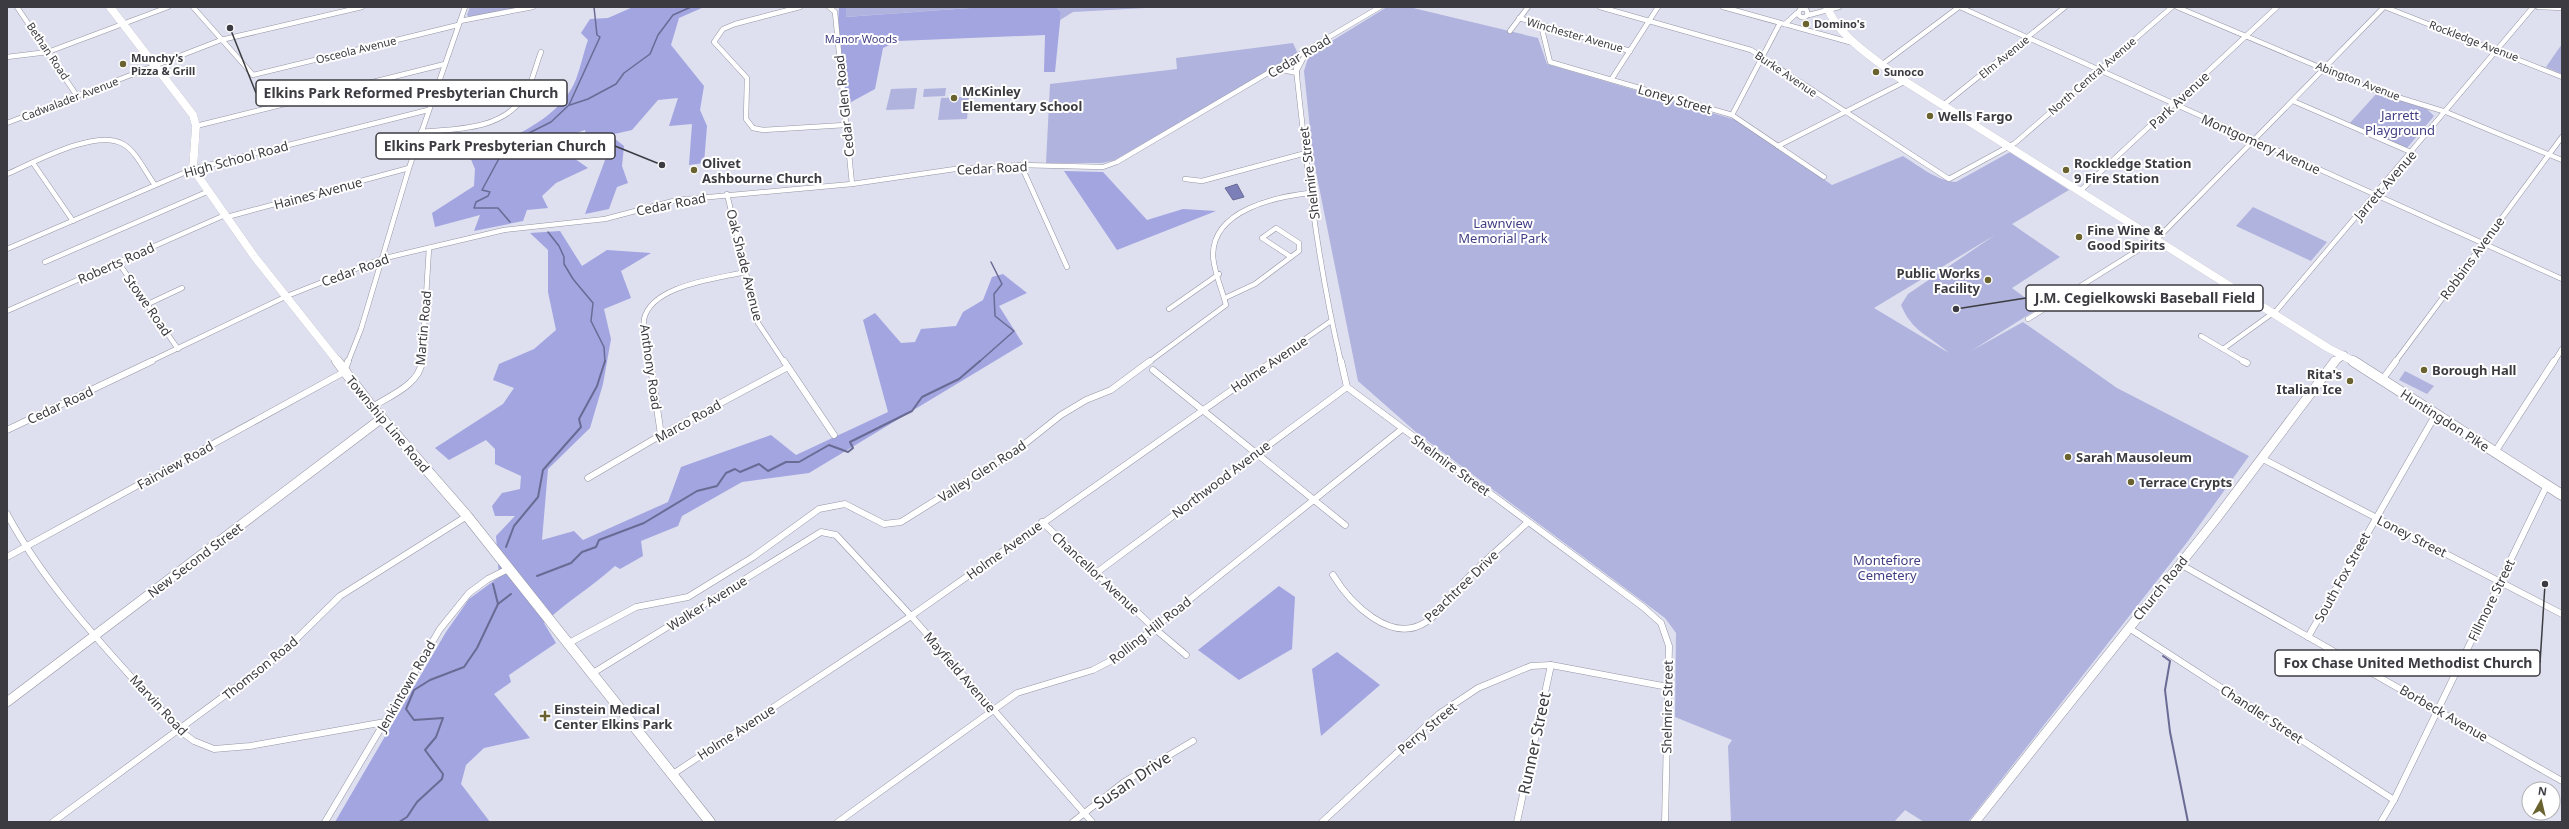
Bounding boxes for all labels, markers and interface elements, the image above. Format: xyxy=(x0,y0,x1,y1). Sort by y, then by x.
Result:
street label: Winchester Avenue xyxy=(1525,14,1625,55)
place label: Domino's xyxy=(1814,16,1865,31)
street label: Rockledge Avenue xyxy=(2427,17,2521,65)
street label: Bethan Road xyxy=(24,19,73,82)
marker: Domino's xyxy=(1801,19,1811,29)
street label: Cedar Road xyxy=(1264,30,1334,82)
park label: Manor Woods xyxy=(825,31,897,46)
street label: Osceola Avenue xyxy=(314,32,398,67)
street label: Elm Avenue xyxy=(1975,32,2032,82)
street label: North Central Avenue xyxy=(2045,33,2139,118)
street label: Burke Avenue xyxy=(1752,47,1820,100)
place label: Munchy's Pizza & Grill xyxy=(131,50,195,78)
street label: Cedar Glen Road xyxy=(830,54,858,158)
street label: Abington Avenue xyxy=(2314,58,2402,104)
marker: Munchy's Pizza & Grill xyxy=(118,59,128,69)
place label: Sunoco xyxy=(1884,64,1924,79)
marker: Sunoco xyxy=(1871,67,1881,77)
street label: Park Avenue xyxy=(2145,67,2213,133)
street label: Cadwalader Avenue xyxy=(19,73,120,124)
callout: Elkins Park Reformed Presbyterian Church xyxy=(256,80,567,106)
street label: Loney Street xyxy=(1636,80,1714,118)
place label: McKinley Elementary School xyxy=(962,82,1082,115)
text: Elkins Park Reformed Presbyterian Church xyxy=(264,83,558,102)
marker: McKinley Elementary School xyxy=(949,93,959,103)
park label: Jarrett Playground xyxy=(2365,106,2435,139)
place label: Wells Fargo xyxy=(1938,107,2013,125)
street label: Montgomery Avenue xyxy=(2199,110,2323,178)
marker: Wells Fargo xyxy=(1925,111,1935,121)
street label: Shelmire Street xyxy=(1294,125,1324,220)
callout: Elkins Park Presbyterian Church xyxy=(376,133,615,159)
street label: High School Road xyxy=(182,136,290,182)
text: Elkins Park Presbyterian Church xyxy=(384,136,606,155)
street label: Jarrett Avenue xyxy=(2348,146,2420,225)
place label: Olivet Ashbourne Church xyxy=(702,154,822,187)
place label: Rockledge Station 9 Fire Station xyxy=(2074,154,2191,187)
street label: Cedar Road xyxy=(956,157,1028,179)
marker: Olivet Ashbourne Church xyxy=(689,165,699,175)
marker: Rockledge Station 9 Fire Station xyxy=(2061,165,2071,175)
street label: Haines Avenue xyxy=(272,173,364,213)
street label: Cedar Road xyxy=(635,188,707,220)
street label: Oak Shade Avenue xyxy=(722,207,768,323)
street label: Robbins Avenue xyxy=(2436,213,2508,303)
park label: Lawnview Memorial Park xyxy=(1458,214,1548,247)
place label: Fine Wine & Good Spirits xyxy=(2087,221,2165,254)
marker: Fine Wine & Good Spirits xyxy=(2074,232,2084,242)
street label: Roberts Road xyxy=(75,238,157,288)
street label: Cedar Road xyxy=(319,249,391,291)
place label: Public Works Facility xyxy=(1897,264,1981,297)
street label: Stowe Road xyxy=(120,271,176,339)
marker: Public Works Facility xyxy=(1983,275,1993,285)
callout: J.M. Cegielkowski Baseball Field xyxy=(2026,285,2263,311)
text: J.M. Cegielkowski Baseball Field xyxy=(2033,288,2255,307)
street label: Martin Road xyxy=(411,290,435,366)
street label: Anthony Road xyxy=(636,323,666,411)
street label: Holme Avenue xyxy=(1227,332,1311,396)
place label: Borough Hall xyxy=(2432,361,2516,379)
place label: Rita's Italian Ice xyxy=(2277,365,2342,398)
marker: Borough Hall xyxy=(2419,365,2429,375)
street label: Township Line Road xyxy=(342,372,434,476)
marker: Rita's Italian Ice xyxy=(2345,376,2355,386)
street label: Cedar Road xyxy=(24,382,96,428)
street label: Huntingdon Pike xyxy=(2397,385,2493,455)
street label: Marco Road xyxy=(652,395,724,447)
street label: Shelmire Street xyxy=(1408,430,1494,500)
street label: Valley Glen Road xyxy=(935,436,1029,506)
street label: Northwood Avenue xyxy=(1168,436,1274,522)
street label: Fairview Road xyxy=(134,437,216,493)
place label: Sarah Mausoleum xyxy=(2076,448,2192,466)
marker: Sarah Mausoleum xyxy=(2063,452,2073,462)
place label: Terrace Crypts xyxy=(2139,473,2232,491)
marker: Terrace Crypts xyxy=(2126,477,2136,487)
street label: Loney Street xyxy=(2374,511,2450,561)
street label: Holme Avenue xyxy=(963,516,1045,584)
street label: New Second Street xyxy=(144,518,247,602)
street label: Chancellor Avenue xyxy=(1048,528,1144,618)
street label: South Fox Street xyxy=(2310,529,2374,625)
street label: Peachtree Drive xyxy=(1420,546,1502,626)
park label: Montefiore Cemetery xyxy=(1853,551,1921,584)
street label: Church Road xyxy=(2128,552,2192,624)
street label: Fillmore Street xyxy=(2463,556,2519,644)
street label: Walker Avenue xyxy=(664,571,750,635)
street label: Rolling Hill Road xyxy=(1105,592,1195,668)
street label: Mayfield Avenue xyxy=(920,628,1000,716)
street label: Thomson Road xyxy=(219,632,301,704)
street label: Jenkintown Road xyxy=(372,637,439,737)
callout: Fox Chase United Methodist Church xyxy=(2275,650,2540,676)
text: Fox Chase United Methodist Church xyxy=(2284,653,2532,672)
street label: Shelmire Street xyxy=(1657,660,1677,754)
street label: Marvin Road xyxy=(126,671,192,739)
street label: Chandler Street xyxy=(2217,680,2307,748)
street label: Borbeck Avenue xyxy=(2397,680,2491,746)
street label: Runner Street xyxy=(1512,690,1556,796)
street label: Perry Street xyxy=(1394,698,1461,758)
place label: Einstein Medical Center Elkins Park xyxy=(554,700,673,733)
street label: Holme Avenue xyxy=(694,700,778,764)
marker: Einstein Medical Center Elkins Park xyxy=(539,710,551,722)
street label: Susan Drive xyxy=(1089,746,1175,814)
north arrow xyxy=(2521,781,2561,821)
text: N xyxy=(2537,783,2548,799)

